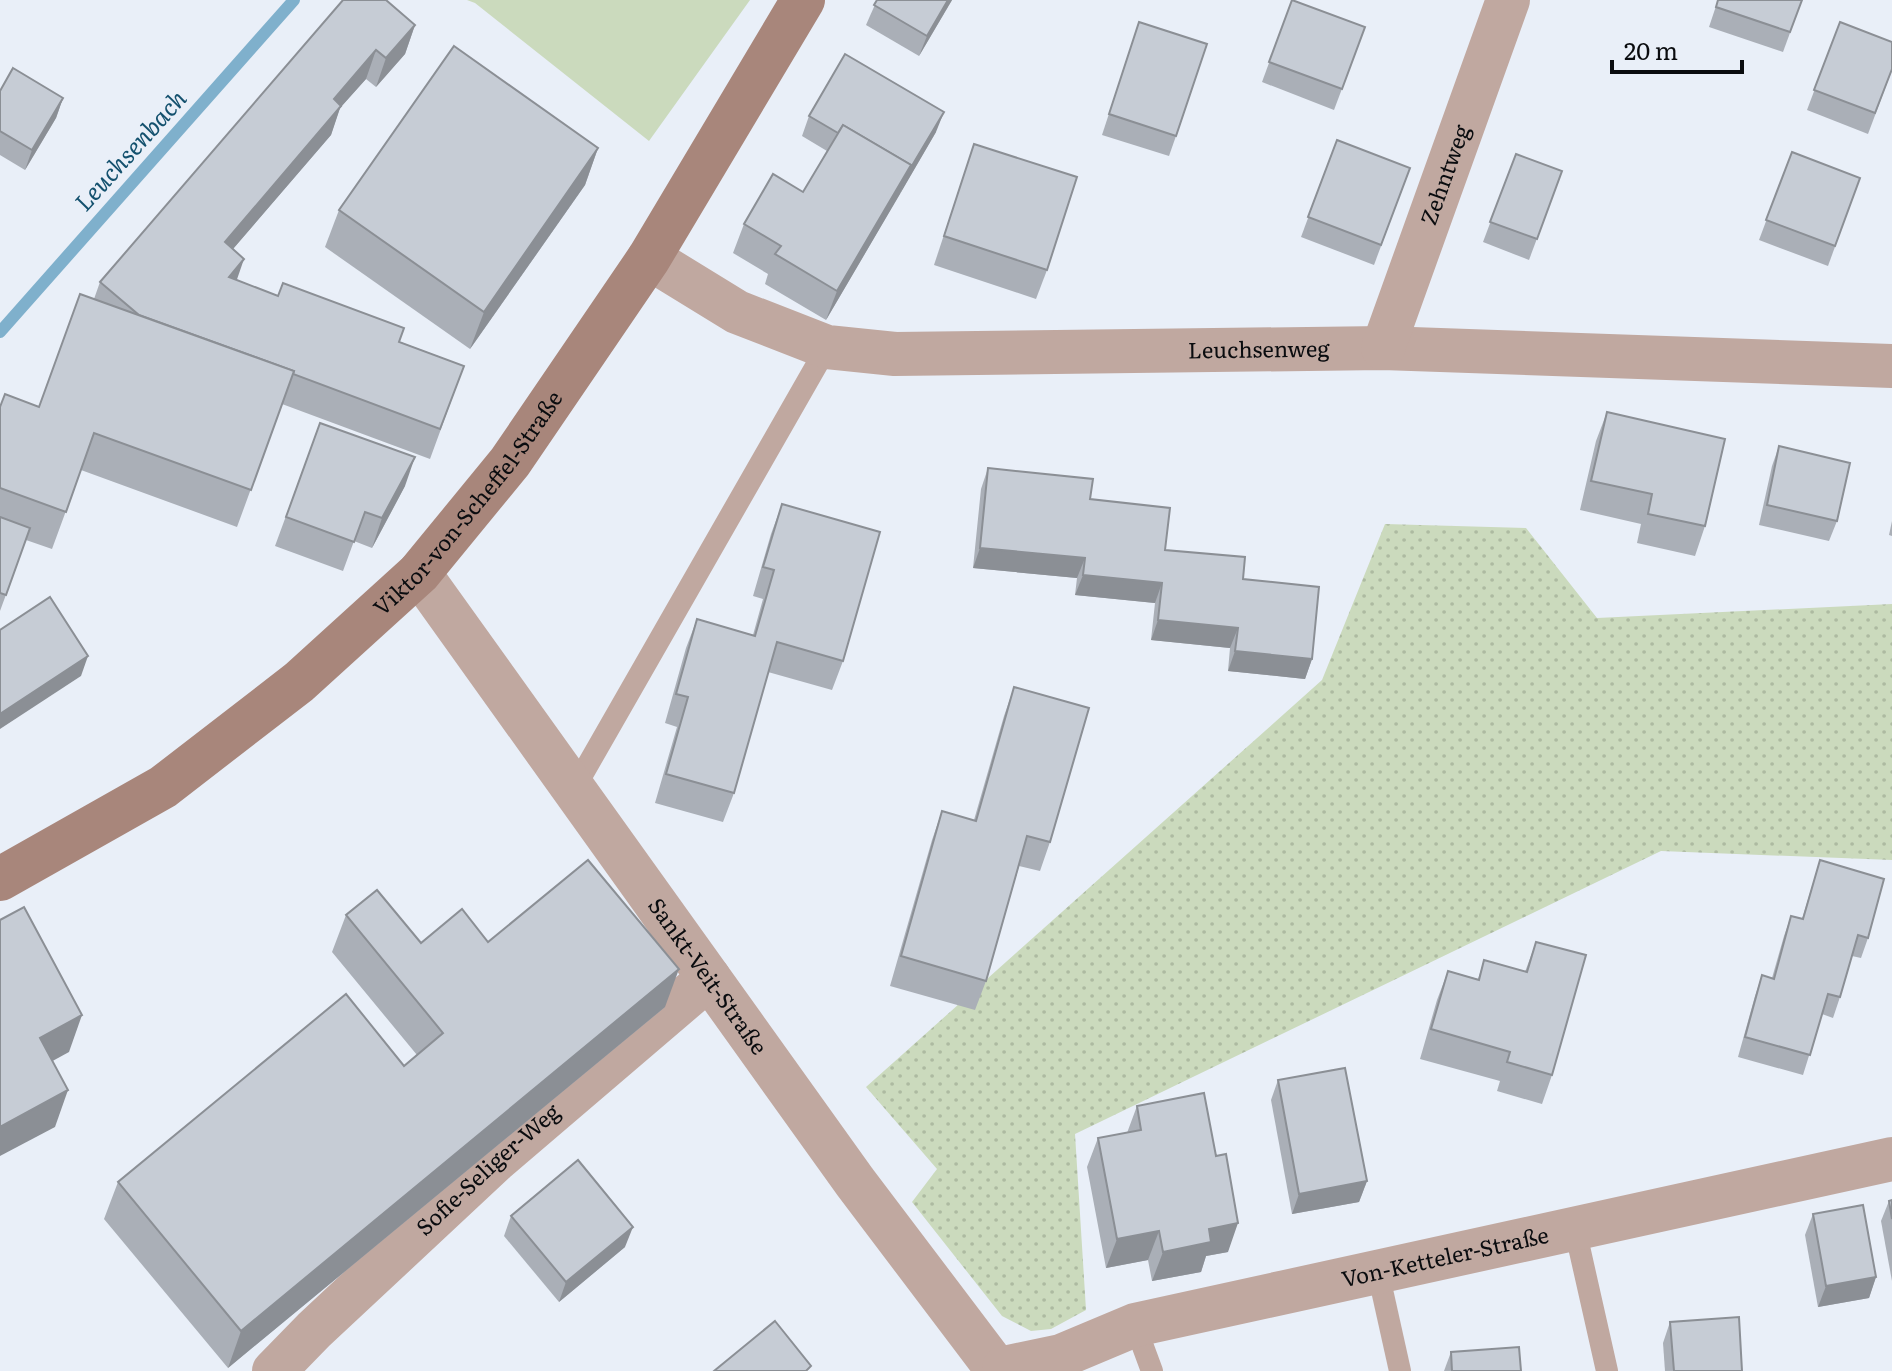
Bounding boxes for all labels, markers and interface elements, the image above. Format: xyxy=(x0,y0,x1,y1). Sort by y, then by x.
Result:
scale bar xyxy=(1612,24,1742,74)
text: 20 m xyxy=(1624,32,1678,67)
water label: Leuchsenbach xyxy=(65,81,193,218)
street label: Zehntweg xyxy=(1411,119,1477,229)
street label: Leuchsenweg xyxy=(1188,331,1331,365)
street label: Viktor-von-Scheffel-Straße xyxy=(365,383,569,622)
street label: Sankt-Veit-Straße xyxy=(641,890,777,1061)
street label: Sofie-Seliger-Weg xyxy=(408,1094,567,1242)
street label: Von-Ketteler-Straße xyxy=(1338,1217,1551,1294)

